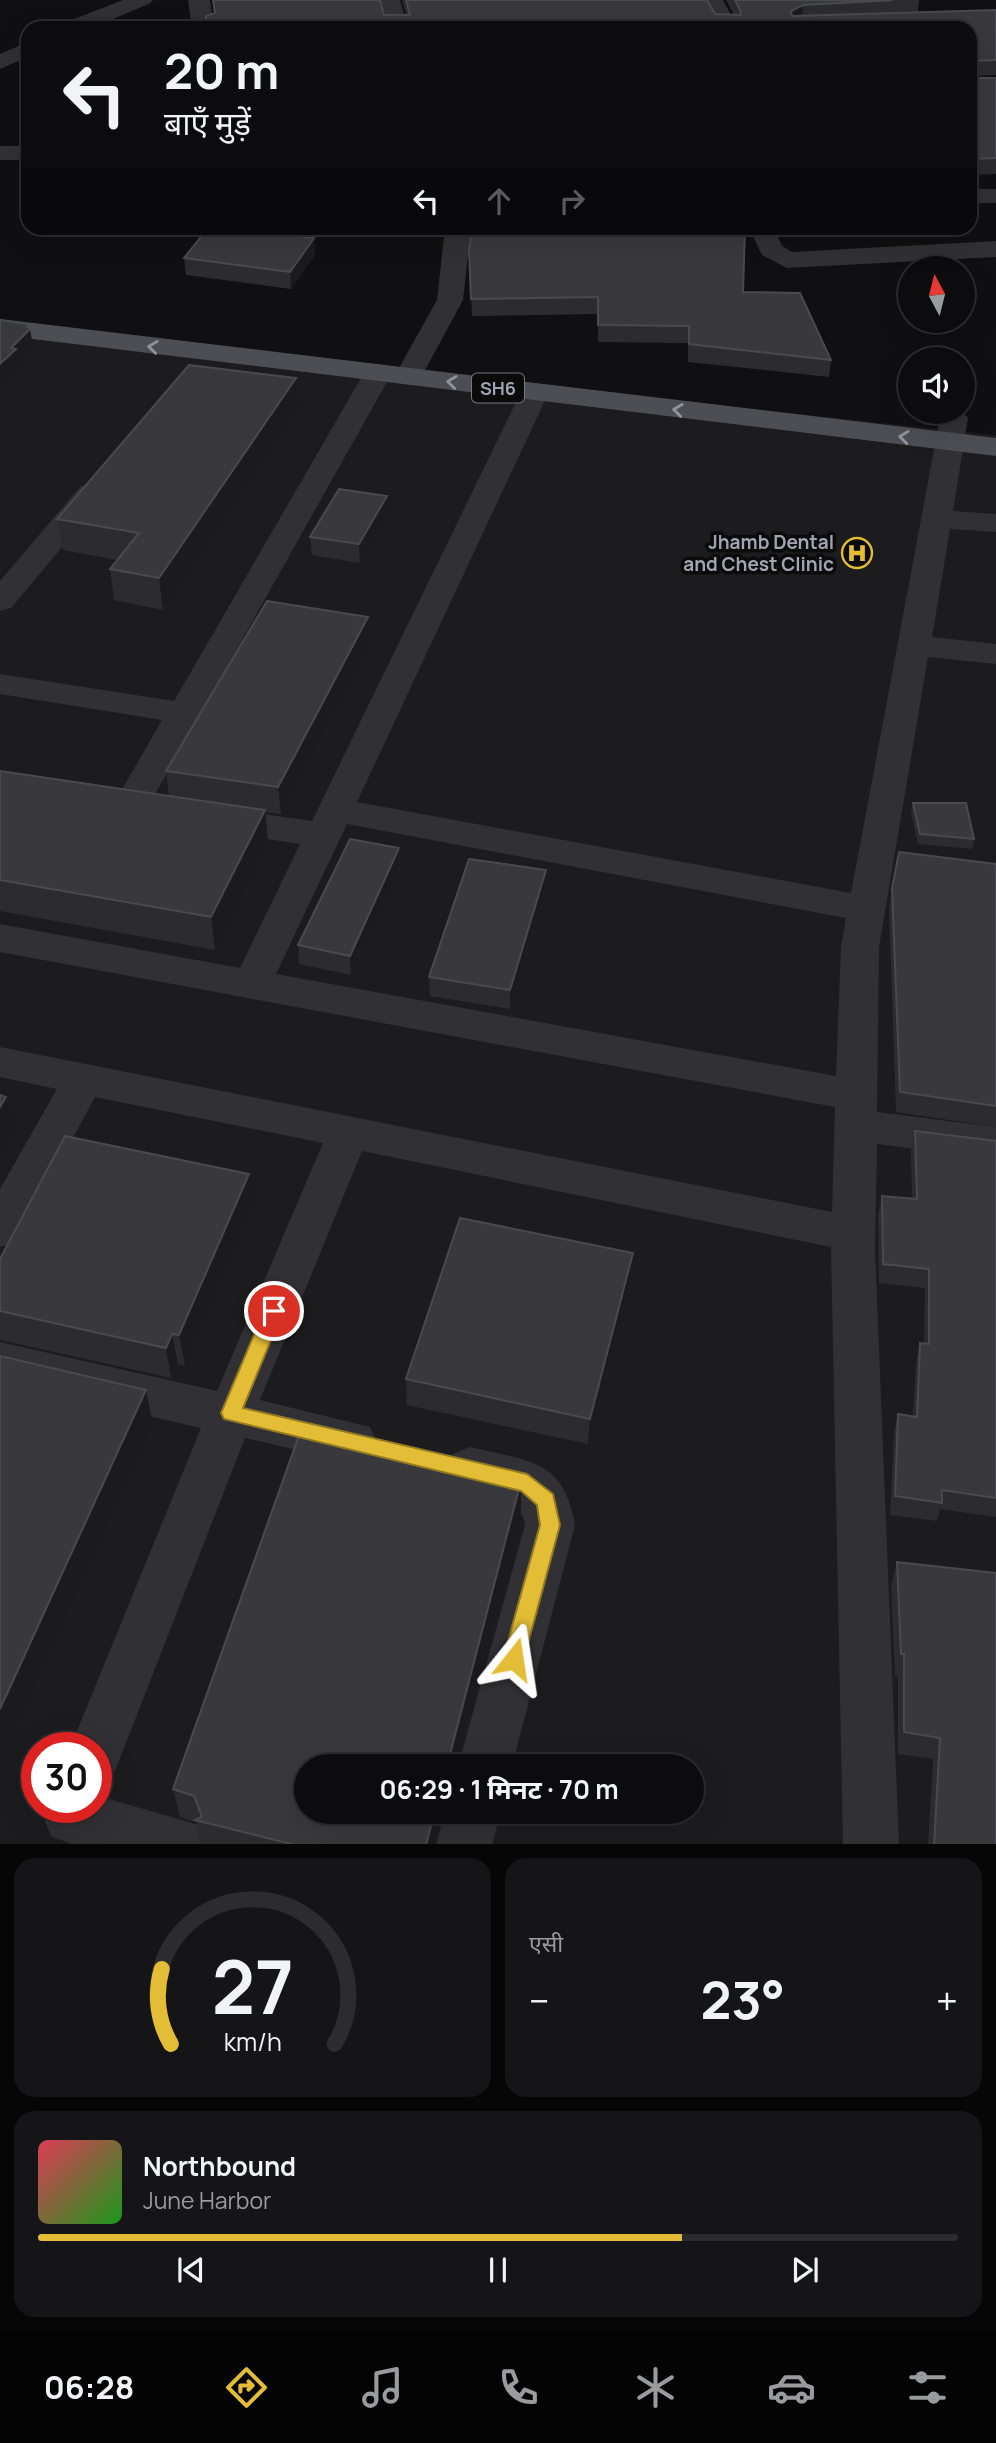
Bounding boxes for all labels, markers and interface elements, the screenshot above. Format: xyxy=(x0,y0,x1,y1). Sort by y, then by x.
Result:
text: 20 m xyxy=(164,37,279,104)
icon: left xyxy=(49,49,140,140)
text: बाएँ मुड़ें xyxy=(164,101,251,145)
icon: left xyxy=(407,182,445,220)
icon: ahead xyxy=(480,182,518,220)
icon: right xyxy=(553,182,591,220)
north arrow xyxy=(898,256,975,332)
map controls xyxy=(898,256,975,424)
one-way arrow xyxy=(147,339,159,354)
button: sound xyxy=(898,347,975,424)
road number: SH6 xyxy=(472,374,524,402)
one-way arrow xyxy=(446,375,458,390)
one-way arrow xyxy=(672,402,684,417)
one-way arrow xyxy=(898,430,910,445)
place label: Jhamb Dental and Chest Clinic xyxy=(683,529,834,577)
hospital icon: Jhamb Dental and Chest Clinic xyxy=(840,536,874,570)
pin xyxy=(244,1281,304,1341)
icon: arrive xyxy=(255,1292,293,1330)
position arrow xyxy=(477,1622,551,1696)
speed limit sign: 30 xyxy=(21,1732,112,1823)
text: 06:29 · 1 मिनट · 70 m xyxy=(379,1771,619,1807)
text: एसी xyxy=(529,1927,563,1959)
text: 27 xyxy=(211,1936,294,2036)
text: 23° xyxy=(701,1964,785,2035)
text: − xyxy=(529,1974,550,2026)
text: + xyxy=(936,1974,958,2026)
text: km/h xyxy=(223,2023,282,2058)
text: Northbound xyxy=(143,2148,296,2184)
text: June Harbor xyxy=(143,2184,271,2216)
icon: previous xyxy=(172,2251,210,2289)
icon: pause xyxy=(479,2251,517,2289)
icon: next xyxy=(786,2251,824,2289)
icon: directions xyxy=(222,2363,271,2412)
icon: music xyxy=(358,2363,407,2412)
icon: phone xyxy=(494,2363,543,2412)
icon: climate xyxy=(631,2363,680,2412)
icon: car xyxy=(767,2363,816,2412)
icon: filters xyxy=(903,2363,952,2412)
text: 06:28 xyxy=(44,2365,134,2409)

